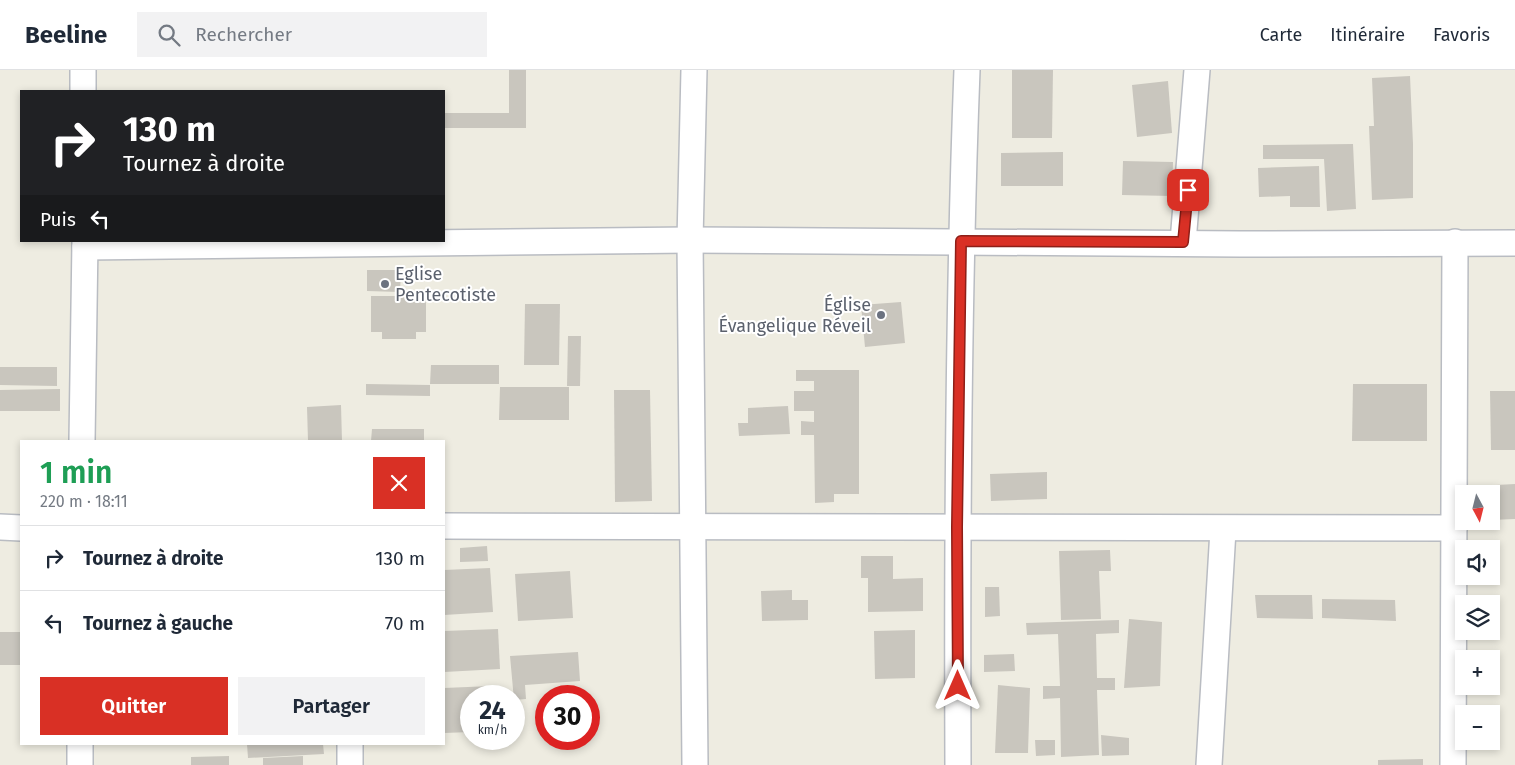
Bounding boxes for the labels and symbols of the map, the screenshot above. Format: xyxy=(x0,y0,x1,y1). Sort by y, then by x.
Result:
pin xyxy=(1167,169,1209,211)
place label: Eglise Pentecotiste xyxy=(395,263,496,306)
marker: Eglise Pentecotiste xyxy=(379,278,391,290)
place label: Église Évangelique Réveil xyxy=(718,293,871,337)
marker: Église Évangelique Réveil xyxy=(875,309,887,321)
north arrow xyxy=(1455,485,1500,530)
position arrow xyxy=(931,659,983,711)
speed limit sign: 30 xyxy=(535,685,600,750)

